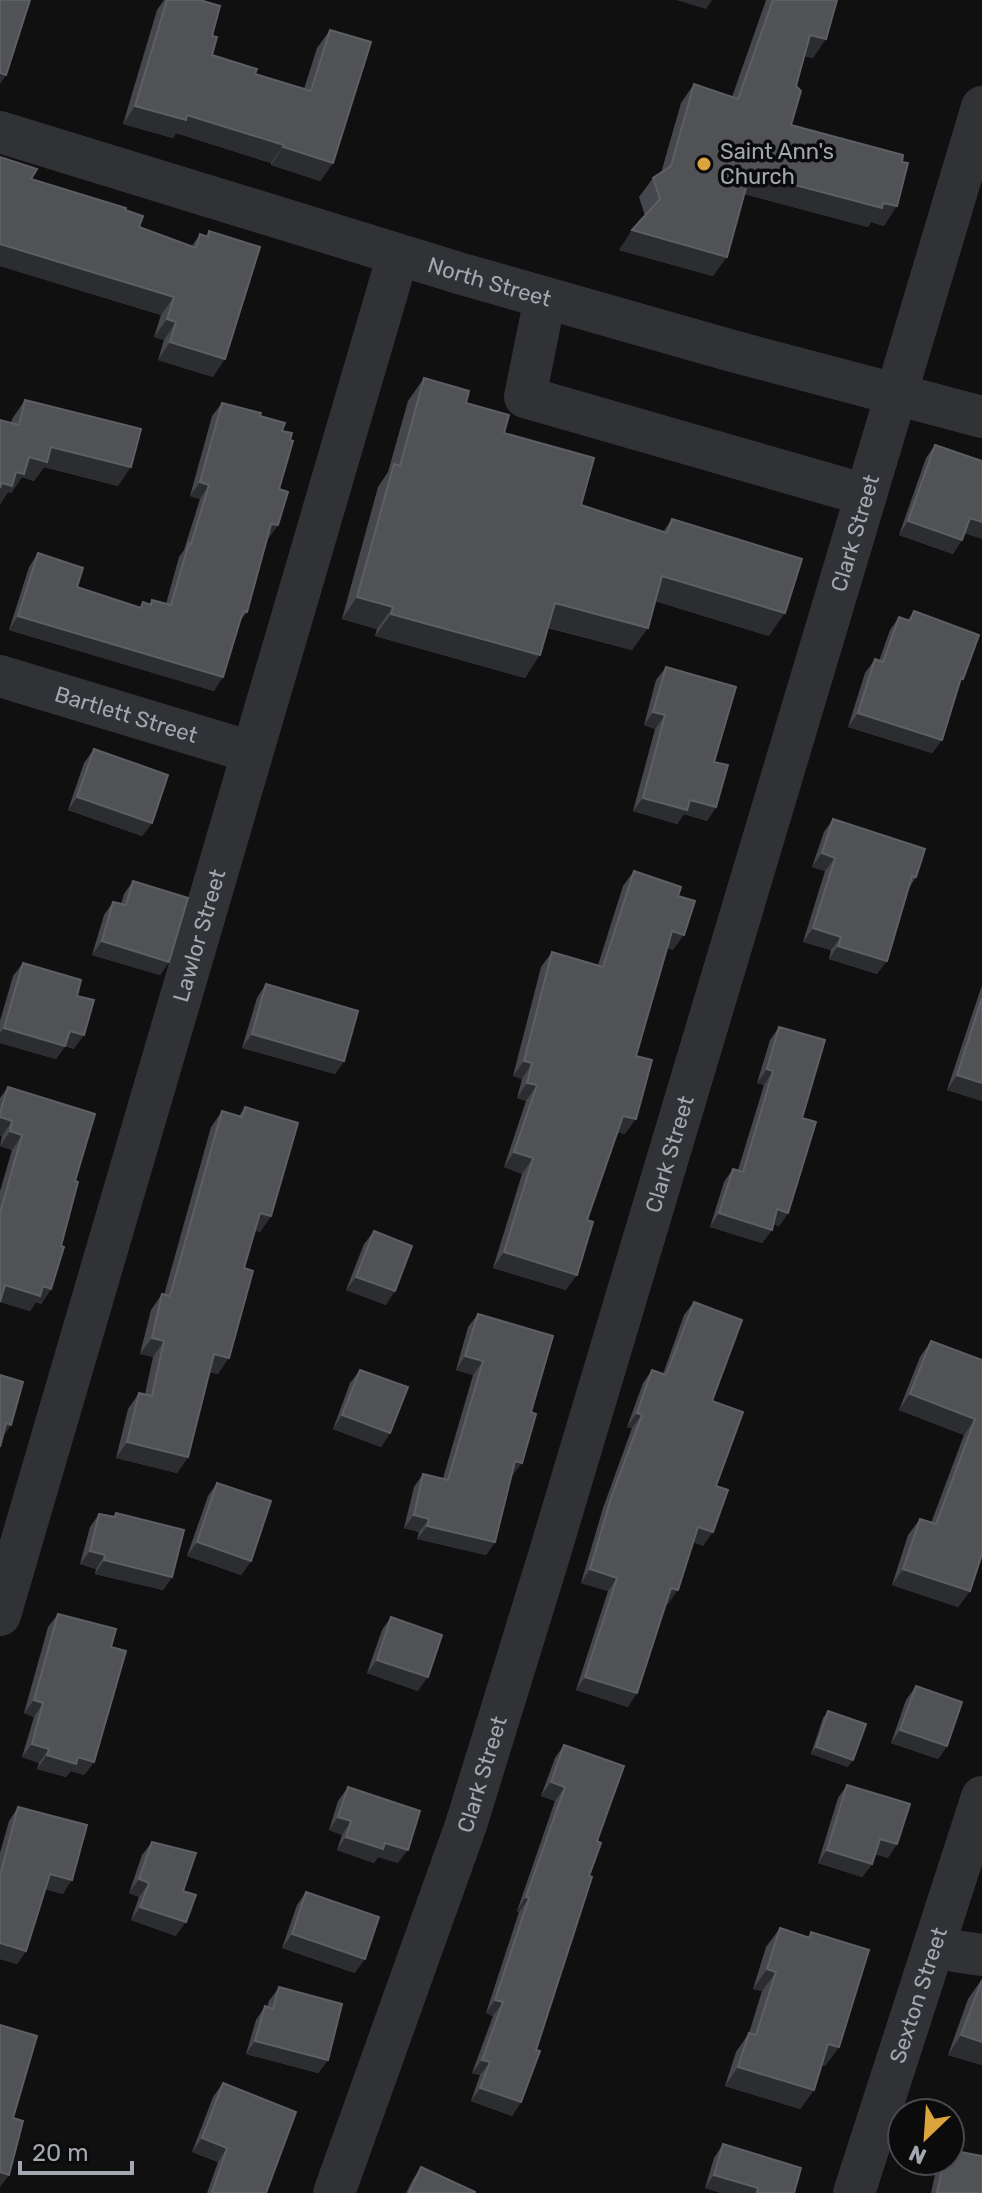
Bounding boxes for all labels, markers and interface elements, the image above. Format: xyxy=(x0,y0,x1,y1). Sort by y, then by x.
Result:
place label: Saint Ann's Church xyxy=(720,138,834,190)
marker: Saint Ann's Church xyxy=(695,155,713,173)
street label: North Street xyxy=(425,251,555,312)
street label: Clark Street xyxy=(824,471,885,595)
street label: Bartlett Street xyxy=(52,680,201,749)
street label: Lawlor Street xyxy=(167,866,231,1005)
street label: Clark Street xyxy=(639,1092,699,1216)
street label: Clark Street xyxy=(451,1712,512,1836)
street label: Sexton Street xyxy=(883,1923,953,2066)
north arrow xyxy=(886,2097,966,2177)
scale bar xyxy=(20,2125,132,2175)
text: 20 m xyxy=(32,2139,89,2167)
text: N xyxy=(905,2139,931,2170)

